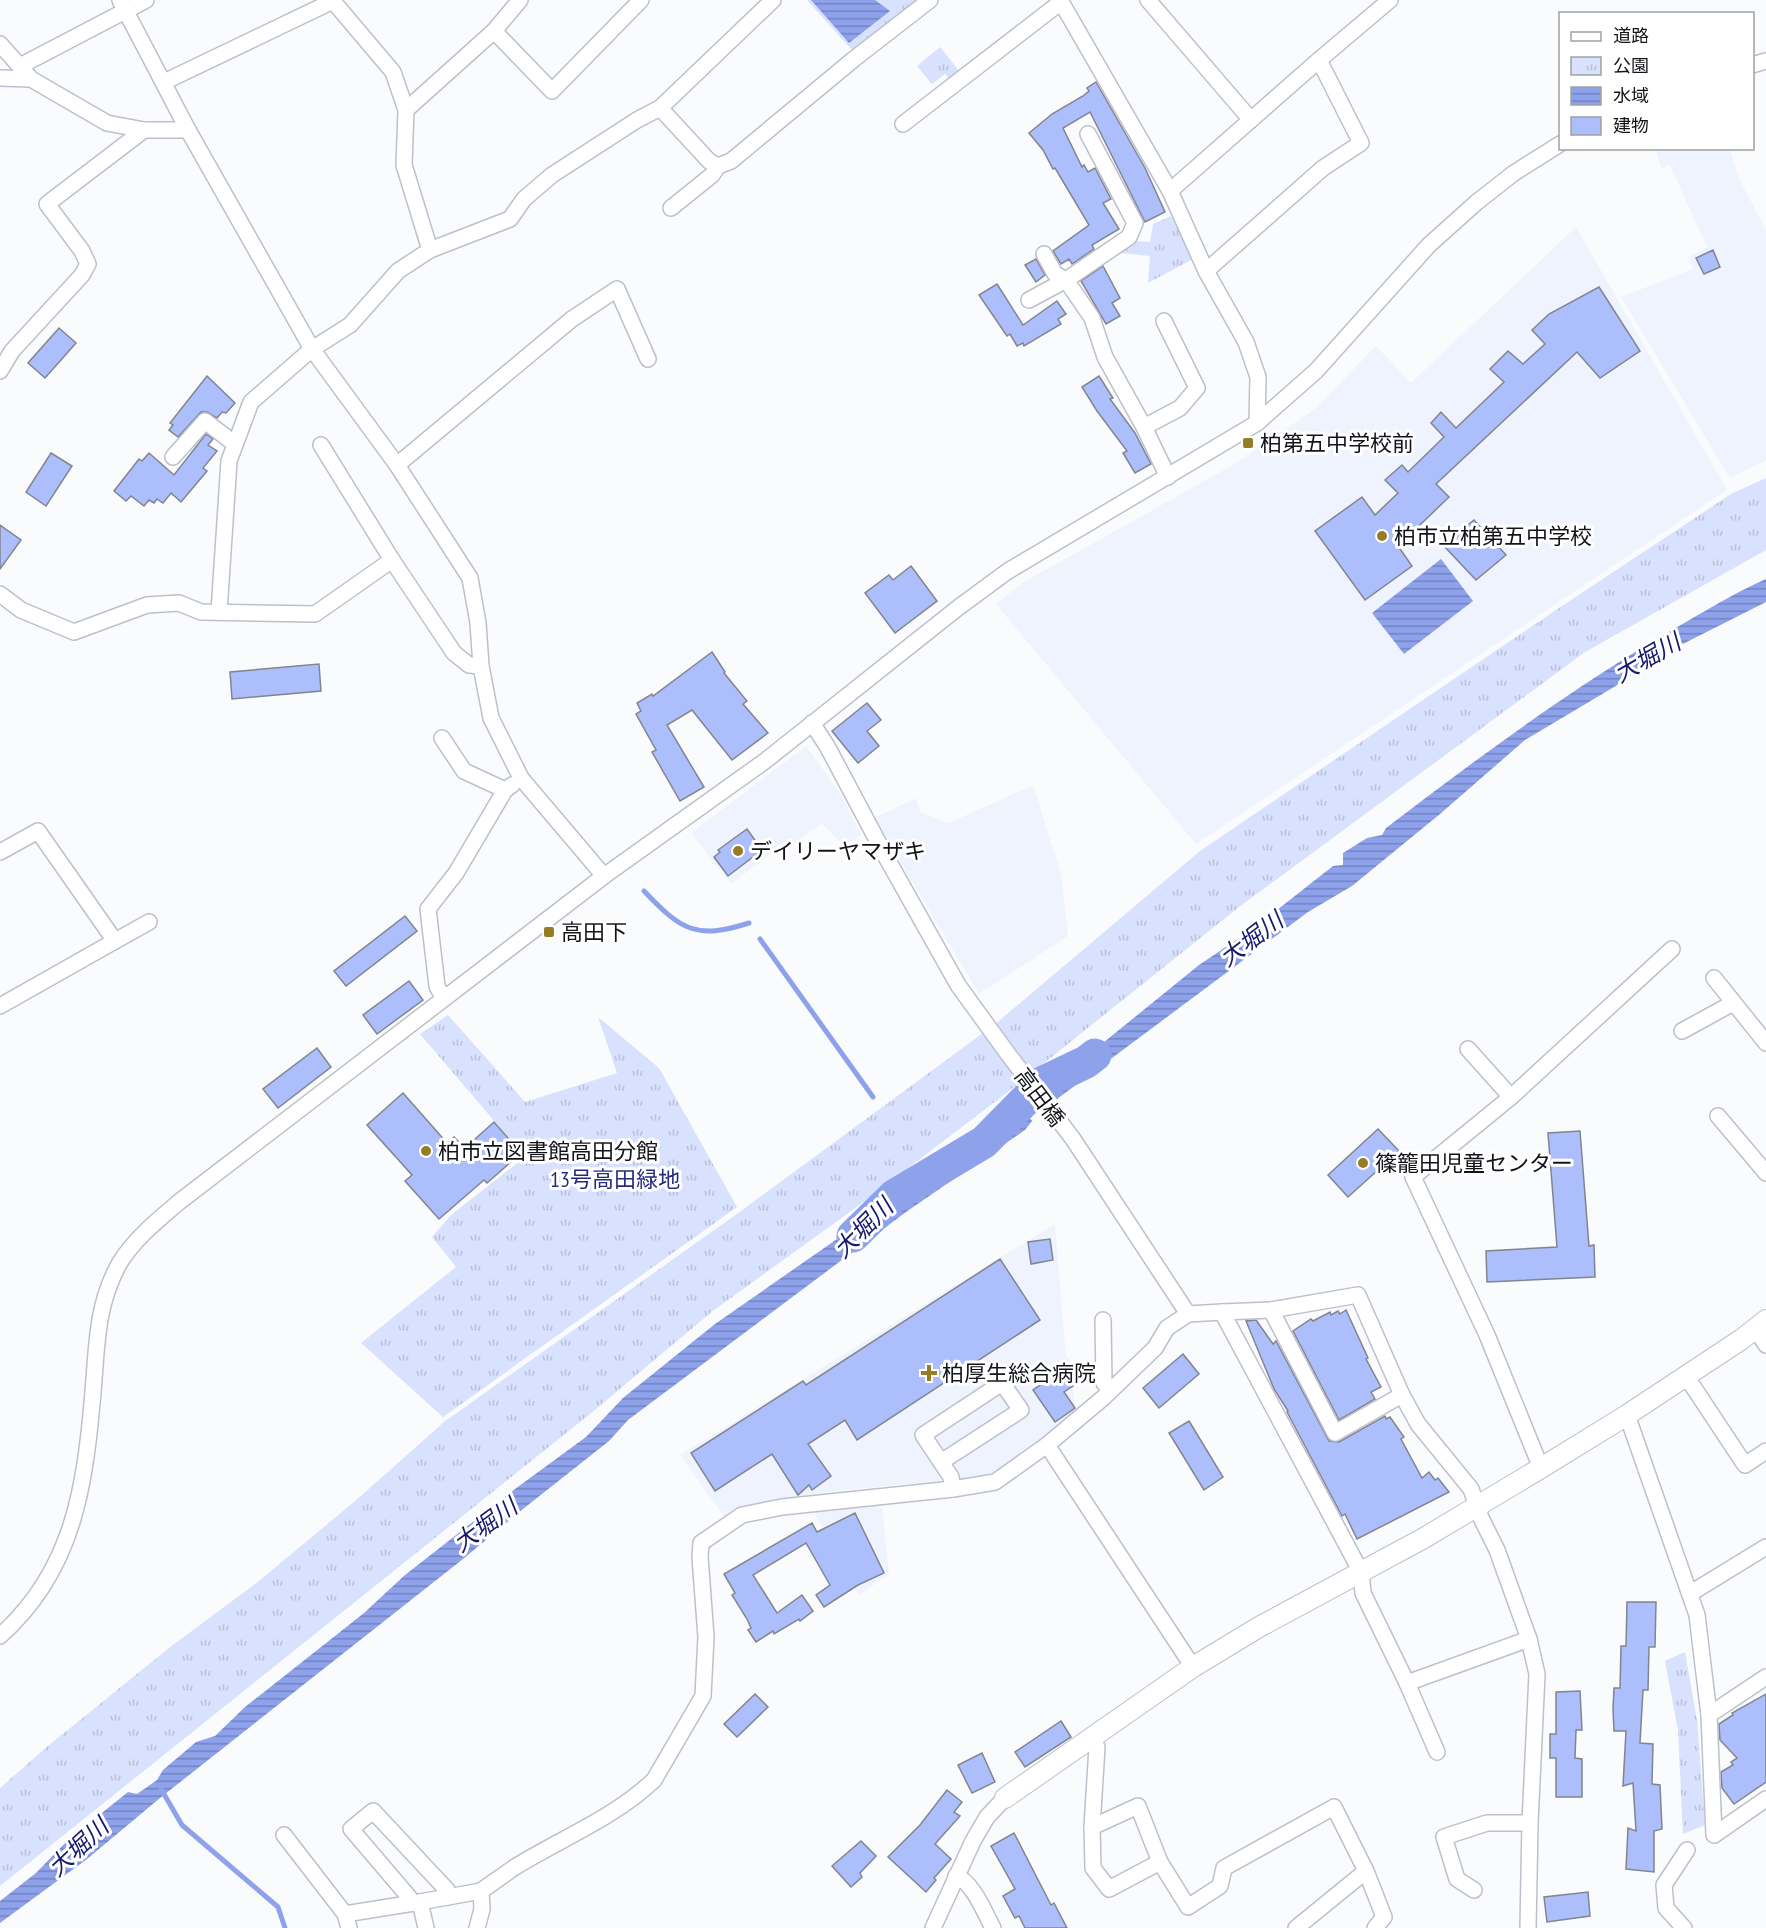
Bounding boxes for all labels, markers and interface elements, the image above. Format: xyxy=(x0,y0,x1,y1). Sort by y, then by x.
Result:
legend xyxy=(1559,12,1754,150)
text: 道路 xyxy=(1613,24,1649,47)
text: 公園 xyxy=(1613,54,1649,77)
text: 水域 xyxy=(1613,84,1649,107)
text: 建物 xyxy=(1613,114,1649,137)
place label: 柏第五中学校前 xyxy=(1260,429,1414,457)
marker: 柏第五中学校前 xyxy=(1241,436,1255,450)
place label: 柏市立柏第五中学校 xyxy=(1394,522,1592,550)
marker: 柏市立柏第五中学校 xyxy=(1375,529,1389,543)
water label: 大堀川 xyxy=(1608,625,1689,689)
place label: デイリーヤマザキ xyxy=(750,837,926,865)
marker: デイリーヤマザキ xyxy=(731,844,745,858)
water label: 大堀川 xyxy=(1213,903,1291,973)
place label: 高田下 xyxy=(561,918,627,946)
marker: 高田下 xyxy=(542,925,556,939)
street label: 高田橋 xyxy=(1009,1062,1071,1132)
place label: 柏市立図書館高田分館 xyxy=(438,1137,658,1165)
marker: 柏市立図書館高田分館 xyxy=(419,1144,433,1158)
place label: 篠籠田児童センター xyxy=(1375,1149,1573,1177)
marker: 篠籠田児童センター xyxy=(1356,1156,1370,1170)
park label: 13号高田緑地 xyxy=(550,1165,680,1193)
water label: 大堀川 xyxy=(827,1189,902,1264)
place label: 柏厚生総合病院 xyxy=(942,1359,1096,1387)
marker: 柏厚生総合病院 xyxy=(920,1364,938,1382)
water label: 大堀川 xyxy=(447,1490,526,1559)
water label: 大堀川 xyxy=(41,1809,117,1883)

